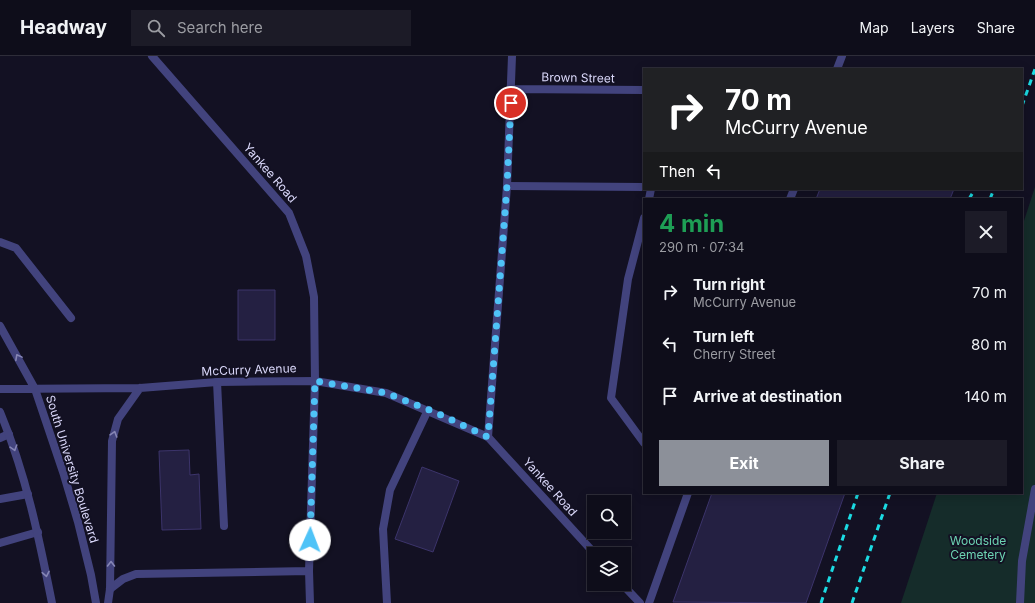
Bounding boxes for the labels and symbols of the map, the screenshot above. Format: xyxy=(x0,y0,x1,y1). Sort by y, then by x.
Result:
street label: Brown Street xyxy=(541,69,615,86)
pin xyxy=(494,86,528,120)
street label: Yankee Road xyxy=(241,140,300,205)
one-way arrow xyxy=(16,354,23,361)
street label: McCurry Avenue xyxy=(201,360,297,379)
street label: South University Boulevard xyxy=(43,393,102,545)
one-way arrow xyxy=(109,431,118,438)
one-way arrow xyxy=(10,445,18,452)
street label: Yankee Road xyxy=(520,454,581,519)
position arrow xyxy=(289,519,331,561)
park label: Woodside Cemetery xyxy=(950,533,1006,562)
one-way arrow xyxy=(106,561,115,567)
one-way arrow xyxy=(41,571,50,578)

